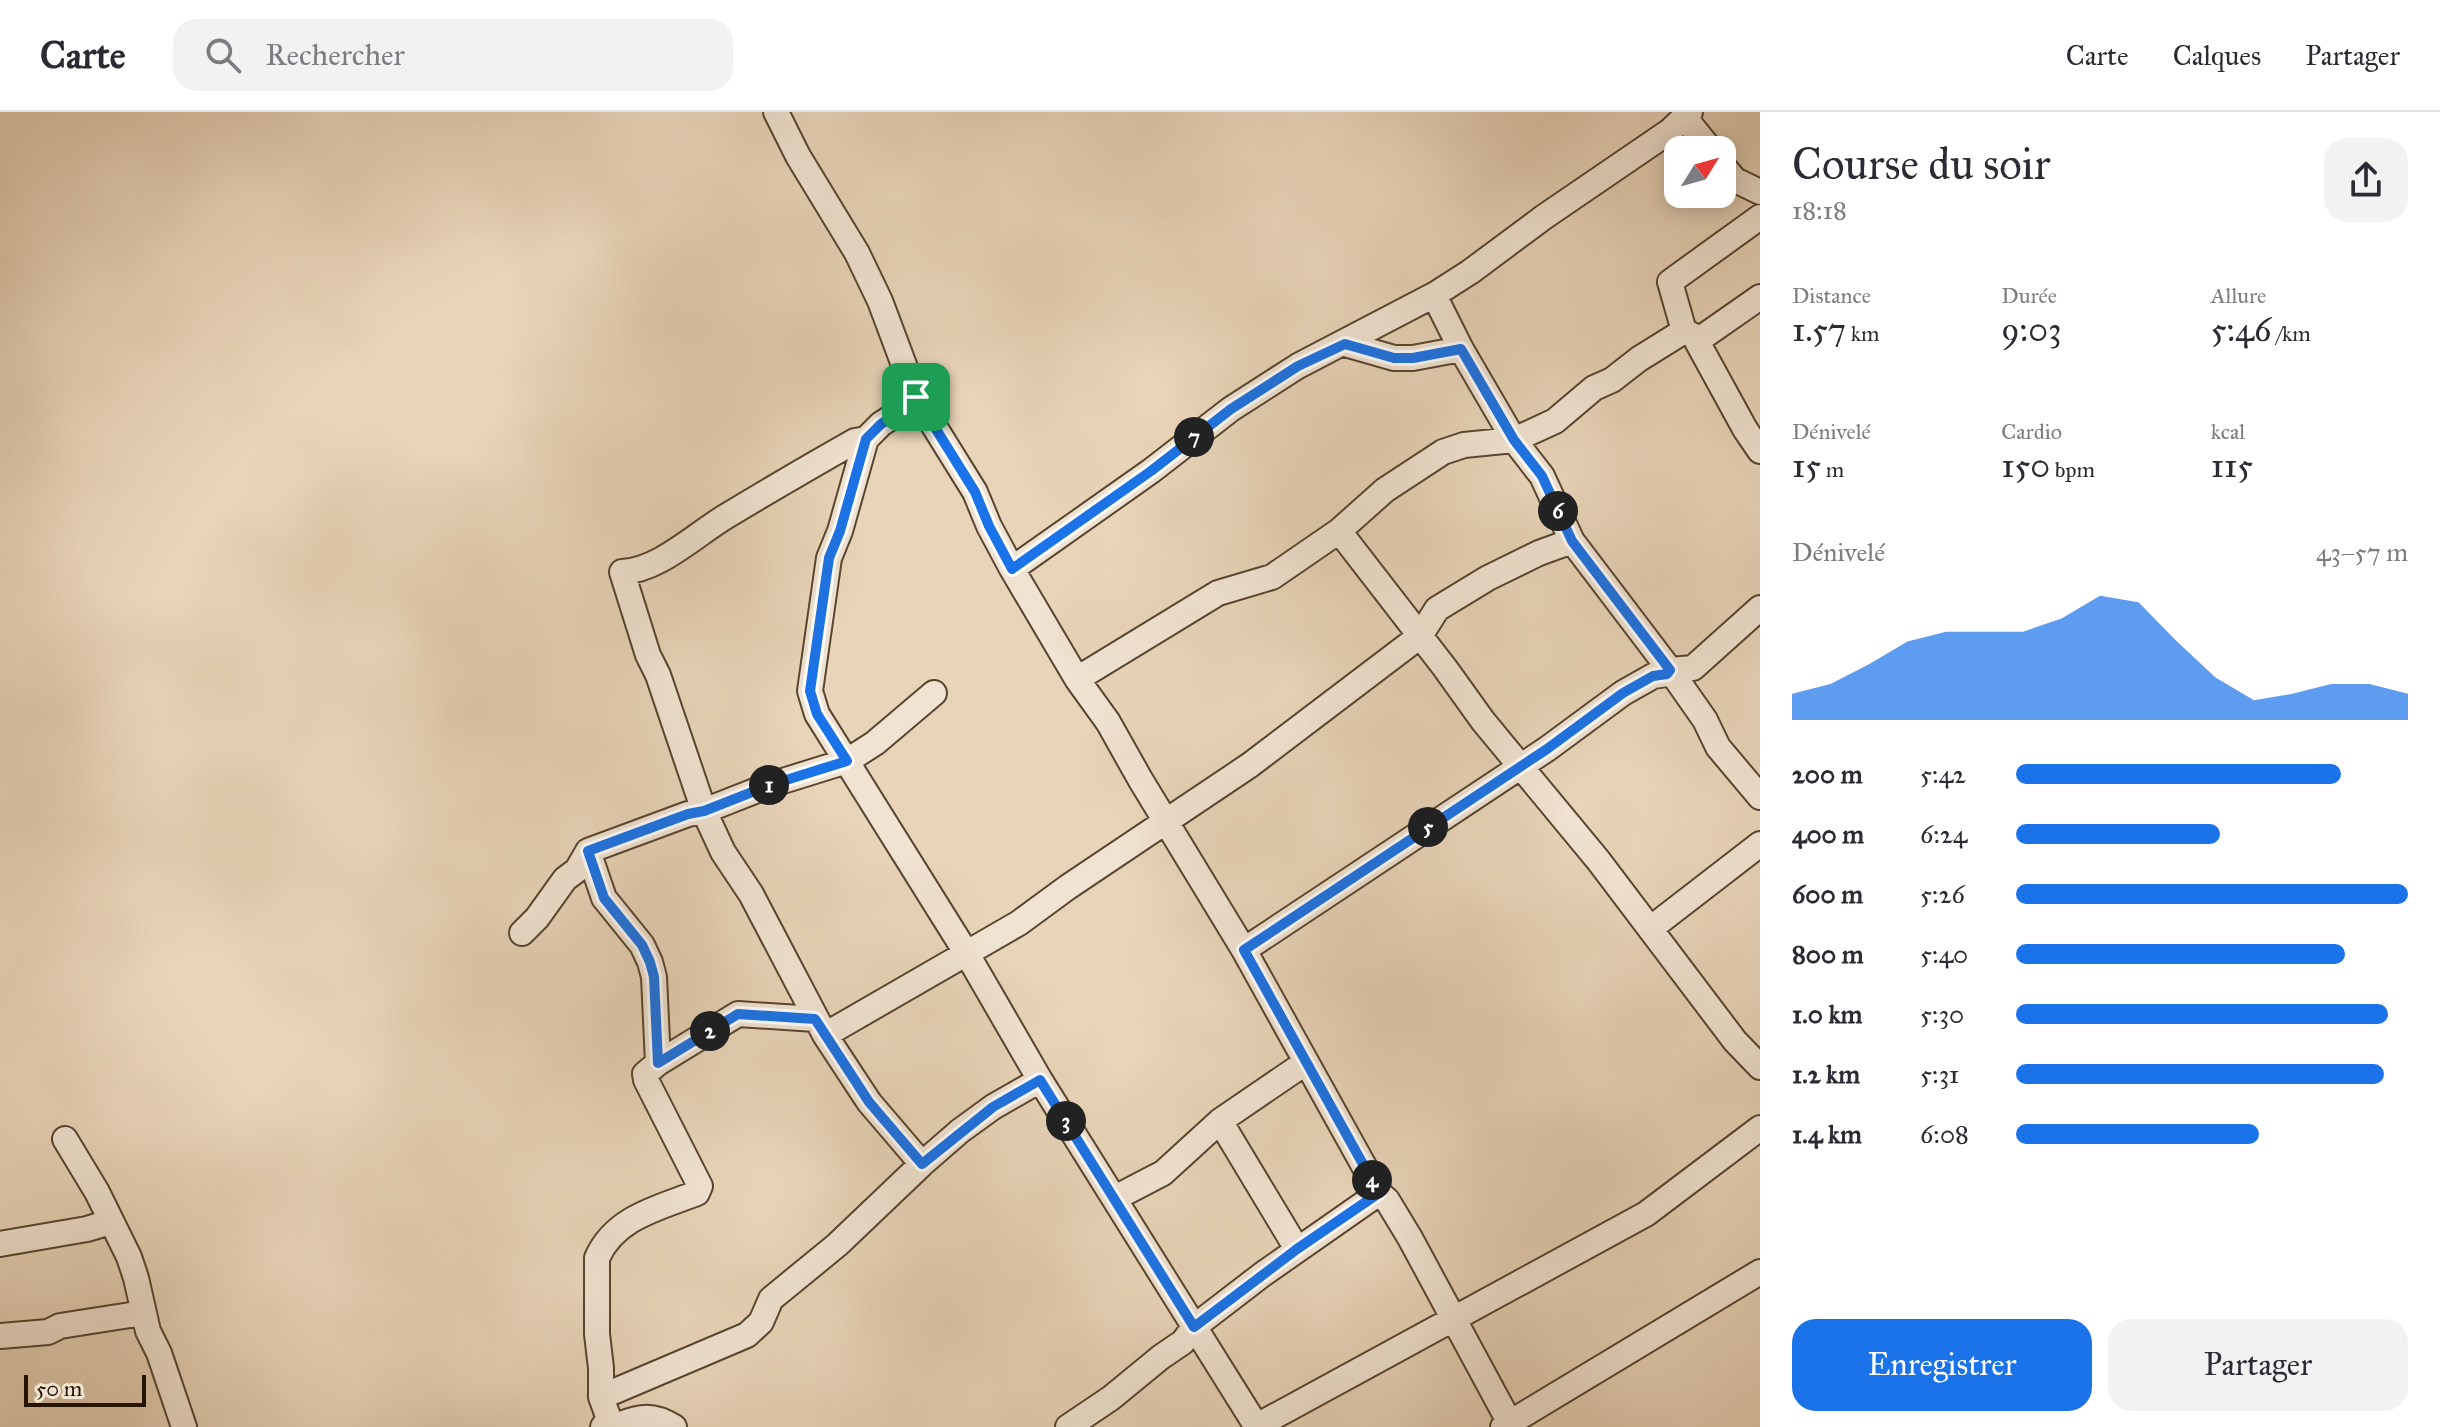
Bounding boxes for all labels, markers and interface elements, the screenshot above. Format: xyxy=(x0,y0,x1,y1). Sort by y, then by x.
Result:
search box xyxy=(173,19,733,91)
text: Carte xyxy=(40,32,125,78)
icon: search xyxy=(201,33,245,77)
text: Rechercher xyxy=(265,37,405,73)
text: Carte xyxy=(2066,38,2129,73)
text: Calques xyxy=(2173,38,2261,73)
text: Partager xyxy=(2305,38,2400,73)
north arrow xyxy=(1664,136,1736,208)
map controls xyxy=(1664,136,1736,208)
text: Course du soir xyxy=(1792,137,2050,191)
button: share xyxy=(2324,138,2408,222)
text: 18:18 xyxy=(1792,194,1847,226)
text: Distance xyxy=(1792,282,1871,309)
text: Durée xyxy=(2001,282,2057,309)
text: Allure xyxy=(2211,282,2266,309)
text: 1.57 xyxy=(1792,309,1846,350)
text: 9:03 xyxy=(2001,309,2062,350)
text: 5:46 xyxy=(2211,309,2271,350)
text: km xyxy=(1846,320,1879,347)
text: /km xyxy=(2271,320,2311,347)
pin xyxy=(882,363,950,431)
icon: arrive xyxy=(894,375,938,419)
pin: 7 xyxy=(1174,417,1214,457)
text: Dénivelé xyxy=(1792,418,1871,445)
text: Cardio xyxy=(2001,418,2062,445)
text: kcal xyxy=(2211,418,2245,445)
text: 7 xyxy=(1188,423,1200,450)
text: 15 xyxy=(1792,445,1821,486)
text: 150 xyxy=(2001,445,2050,486)
text: 115 xyxy=(2211,445,2253,486)
text: m xyxy=(1821,456,1844,483)
text: bpm xyxy=(2050,456,2095,483)
pin: 6 xyxy=(1538,491,1578,531)
text: 6 xyxy=(1552,497,1564,524)
text: Dénivelé xyxy=(1792,536,1885,568)
text: 43–57 m xyxy=(2316,536,2408,568)
text: 200 m xyxy=(1792,758,1863,790)
text: 5:42 xyxy=(1920,758,1966,790)
pin: 1 xyxy=(749,765,789,805)
text: 1 xyxy=(765,771,773,798)
pin: 5 xyxy=(1408,807,1448,847)
text: 5 xyxy=(1423,813,1433,840)
text: 400 m xyxy=(1792,818,1864,850)
text: 6:24 xyxy=(1920,818,1967,850)
text: 600 m xyxy=(1792,878,1863,910)
text: 5:26 xyxy=(1920,878,1965,910)
text: 800 m xyxy=(1792,938,1864,970)
text: 5:40 xyxy=(1920,938,1968,970)
text: 1.0 km xyxy=(1792,998,1862,1030)
text: 5:30 xyxy=(1920,998,1964,1030)
pin: 2 xyxy=(690,1011,730,1051)
text: 2 xyxy=(705,1017,715,1044)
text: 1.2 km xyxy=(1792,1058,1860,1090)
text: 5:31 xyxy=(1920,1058,1959,1090)
pin: 3 xyxy=(1046,1101,1086,1141)
text: 3 xyxy=(1062,1107,1070,1134)
text: 1.4 km xyxy=(1792,1118,1862,1150)
text: 6:08 xyxy=(1920,1118,1969,1150)
pin: 4 xyxy=(1352,1160,1392,1200)
text: 4 xyxy=(1366,1166,1378,1193)
button: Enregistrer xyxy=(1792,1319,2092,1411)
button: Partager xyxy=(2108,1319,2408,1411)
scale bar xyxy=(24,1371,146,1407)
text: 50 m xyxy=(36,1375,82,1402)

